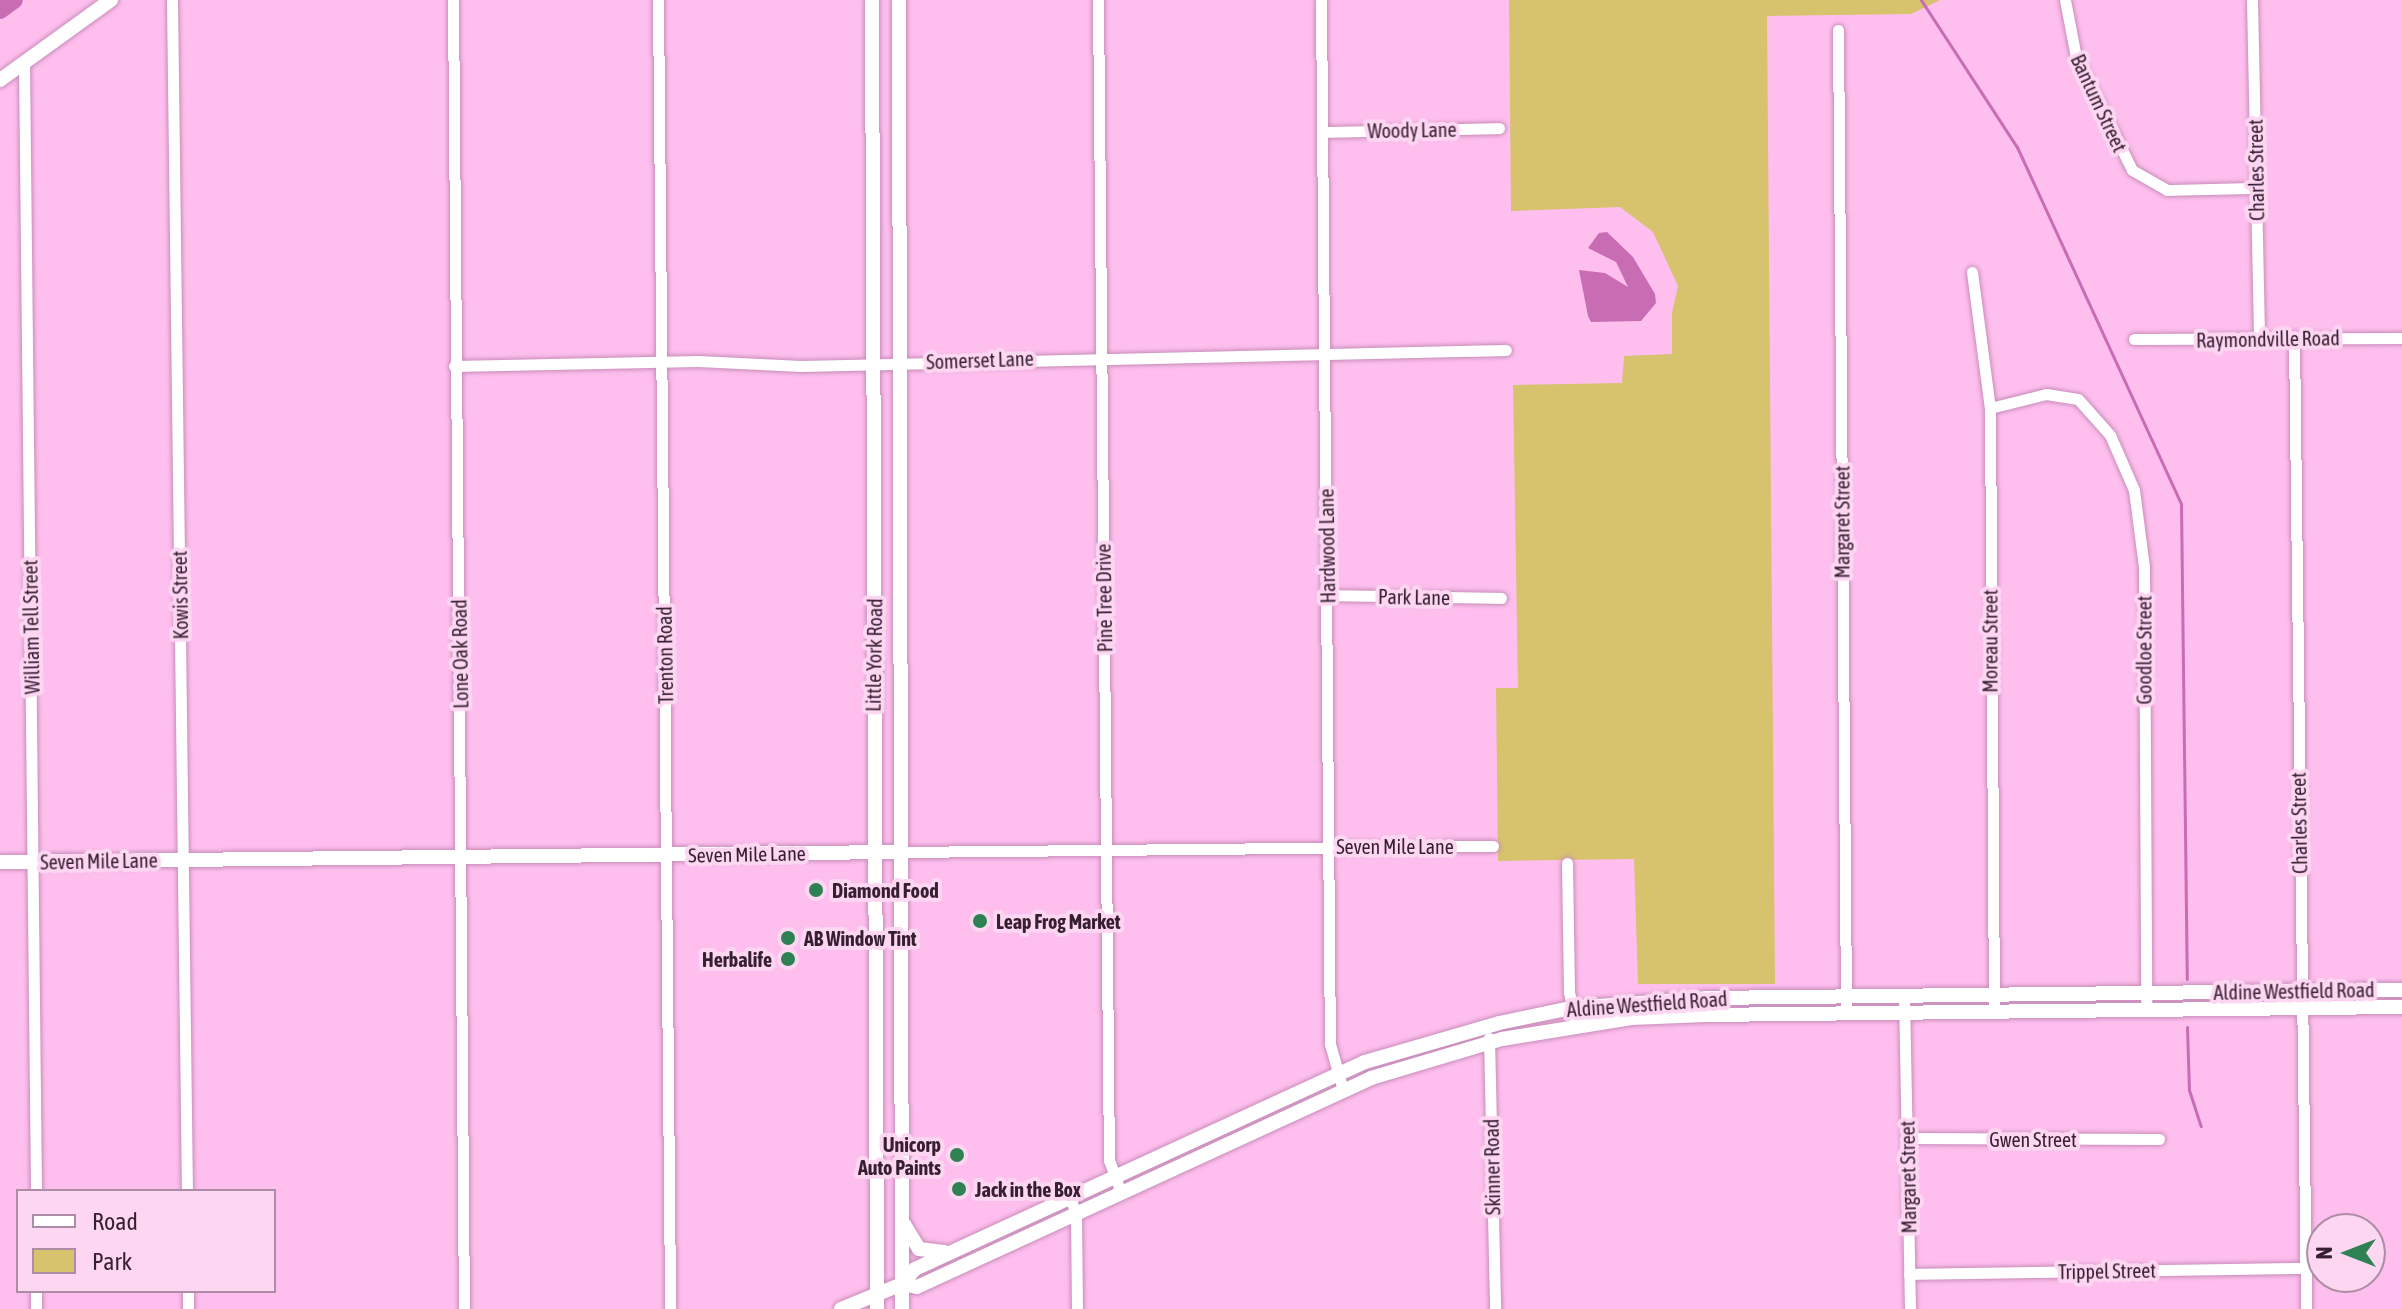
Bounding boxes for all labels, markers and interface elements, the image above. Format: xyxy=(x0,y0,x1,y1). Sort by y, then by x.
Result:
street label: Bantum Street xyxy=(2066,50,2132,156)
street label: Woody Lane xyxy=(1367,117,1457,143)
street label: Charles Street xyxy=(2243,119,2269,221)
street label: Raymondville Road xyxy=(2196,326,2340,352)
street label: Somerset Lane xyxy=(926,346,1034,374)
street label: Margaret Street xyxy=(1830,466,1854,578)
street label: Hardwood Lane xyxy=(1314,488,1340,604)
street label: Pine Tree Drive xyxy=(1091,543,1117,653)
street label: Kowis Street xyxy=(167,550,193,640)
street label: William Tell Street xyxy=(18,559,44,695)
street label: Park Lane xyxy=(1378,584,1450,610)
street label: Moreau Street xyxy=(1978,589,2002,693)
street label: Goodloe Street xyxy=(2132,595,2156,705)
street label: Little York Road xyxy=(861,598,887,712)
street label: Lone Oak Road xyxy=(447,599,473,709)
street label: Trenton Road xyxy=(652,606,678,704)
street label: Charles Street xyxy=(2286,772,2312,874)
street label: Seven Mile Lane xyxy=(1336,834,1454,858)
street label: Seven Mile Lane xyxy=(688,841,806,867)
street label: Seven Mile Lane xyxy=(40,848,158,874)
place label: Diamond Food xyxy=(832,878,939,902)
marker: Diamond Food xyxy=(807,881,825,899)
place label: Leap Frog Market xyxy=(996,909,1120,933)
marker: Leap Frog Market xyxy=(971,912,989,930)
place label: AB Window Tint xyxy=(804,926,917,950)
marker: AB Window Tint xyxy=(779,929,797,947)
place label: Herbalife xyxy=(702,947,772,971)
marker: Herbalife xyxy=(779,950,797,968)
street label: Aldine Westfield Road xyxy=(2213,978,2375,1004)
street label: Aldine Westfield Road xyxy=(1566,986,1728,1022)
street label: Skinner Road xyxy=(1479,1119,1505,1215)
street label: Margaret Street xyxy=(1895,1120,1921,1234)
street label: Gwen Street xyxy=(1989,1127,2077,1151)
place label: Unicorp Auto Paints xyxy=(858,1132,941,1179)
marker: Unicorp Auto Paints xyxy=(948,1146,966,1164)
place label: Jack in the Box xyxy=(975,1177,1081,1201)
marker: Jack in the Box xyxy=(950,1180,968,1198)
legend xyxy=(16,1189,276,1293)
text: Road xyxy=(92,1208,138,1235)
north arrow xyxy=(2306,1213,2386,1293)
text: N xyxy=(2311,1247,2337,1260)
text: Park xyxy=(92,1248,132,1275)
street label: Trippel Street xyxy=(2058,1258,2156,1284)

